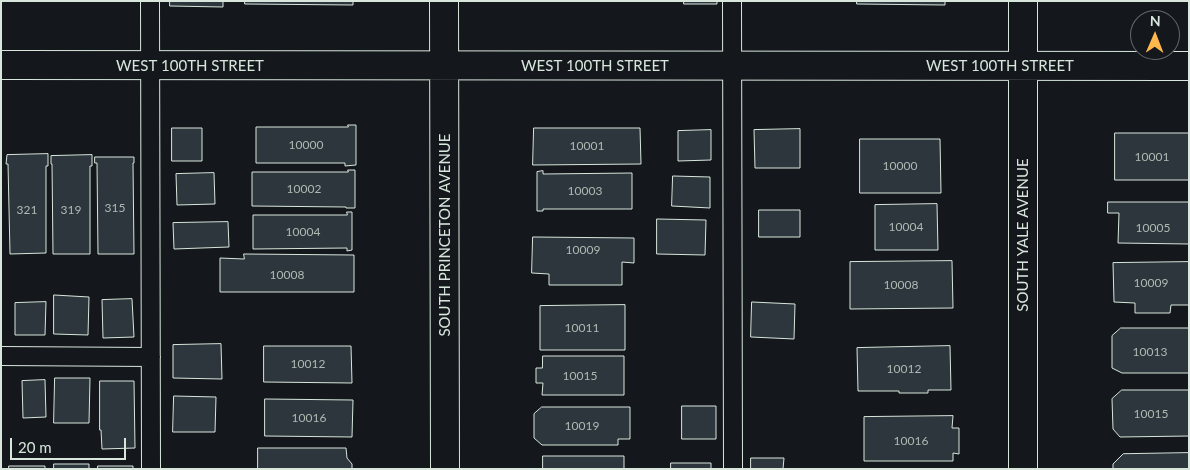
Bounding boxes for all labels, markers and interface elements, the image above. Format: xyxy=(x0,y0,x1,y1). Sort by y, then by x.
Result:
north arrow xyxy=(1130,10,1180,60)
text: N xyxy=(1150,12,1161,29)
street label: WEST 100TH STREET xyxy=(116,57,264,75)
street label: WEST 100TH STREET xyxy=(521,57,669,75)
street label: WEST 100TH STREET xyxy=(926,57,1074,75)
street label: SOUTH PRINCETON AVENUE xyxy=(436,133,454,337)
house number: 10000 xyxy=(289,138,323,152)
house number: 10001 xyxy=(570,139,604,153)
house number: 10001 xyxy=(1135,150,1169,164)
street label: SOUTH YALE AVENUE xyxy=(1014,158,1032,312)
house number: 10000 xyxy=(883,159,917,173)
house number: 10002 xyxy=(287,182,321,196)
house number: 10003 xyxy=(568,184,602,198)
house number: 315 xyxy=(105,201,125,215)
house number: 321 xyxy=(17,203,37,217)
house number: 319 xyxy=(61,203,81,217)
house number: 10004 xyxy=(889,220,923,234)
house number: 10005 xyxy=(1136,221,1170,235)
house number: 10004 xyxy=(286,225,320,239)
house number: 10009 xyxy=(566,243,600,257)
house number: 10008 xyxy=(270,268,304,282)
house number: 10009 xyxy=(1134,276,1168,290)
house number: 10008 xyxy=(884,278,918,292)
house number: 10011 xyxy=(565,321,599,335)
house number: 10013 xyxy=(1133,345,1167,359)
house number: 10012 xyxy=(291,357,325,371)
house number: 10012 xyxy=(887,362,921,376)
house number: 10015 xyxy=(563,369,597,383)
house number: 10015 xyxy=(1134,407,1168,421)
house number: 10016 xyxy=(292,411,326,425)
house number: 10019 xyxy=(565,419,599,433)
scale bar xyxy=(12,428,129,460)
house number: 10016 xyxy=(894,434,928,448)
text: 20 m xyxy=(18,438,52,456)

